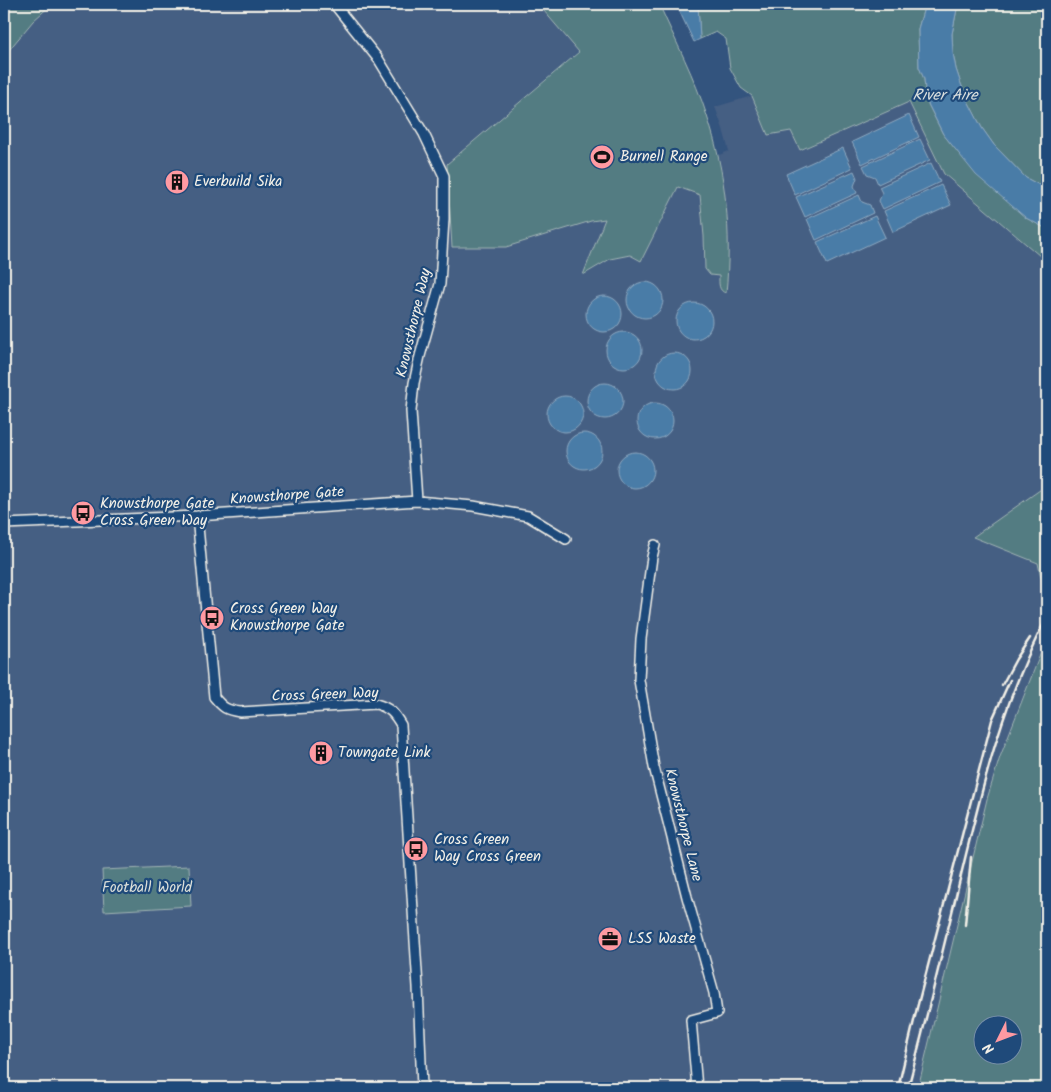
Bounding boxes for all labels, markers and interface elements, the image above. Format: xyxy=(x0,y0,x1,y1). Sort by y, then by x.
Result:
water label: River Aire xyxy=(913,83,979,108)
sports icon: Burnell Range xyxy=(589,144,615,170)
place label: Burnell Range xyxy=(620,145,708,169)
building icon: Everbuild Sika xyxy=(164,169,190,195)
place label: Everbuild Sika xyxy=(194,170,282,194)
street label: Knowsthorpe Way xyxy=(390,265,438,380)
street label: Knowsthorpe Gate xyxy=(229,480,345,512)
place label: Knowsthorpe Gate Cross Green Way xyxy=(100,492,215,533)
bus stop icon: Knowsthorpe Gate Cross Green Way xyxy=(70,500,96,526)
place label: Cross Green Way Knowsthorpe Gate xyxy=(230,597,345,638)
bus stop icon: Cross Green Way Knowsthorpe Gate xyxy=(199,605,225,631)
street label: Cross Green Way xyxy=(271,681,380,709)
building icon: Towngate Link xyxy=(308,740,334,766)
place label: Towngate Link xyxy=(338,741,431,765)
street label: Knowsthorpe Lane xyxy=(657,766,709,884)
place label: Cross Green Way Cross Green xyxy=(434,828,541,869)
bus stop icon: Cross Green Way Cross Green xyxy=(403,836,429,862)
park label: Football World xyxy=(102,876,193,900)
office icon: LSS Waste xyxy=(597,926,623,952)
place label: LSS Waste xyxy=(628,927,696,951)
north arrow xyxy=(974,1014,1024,1064)
text: N xyxy=(978,1037,1000,1059)

